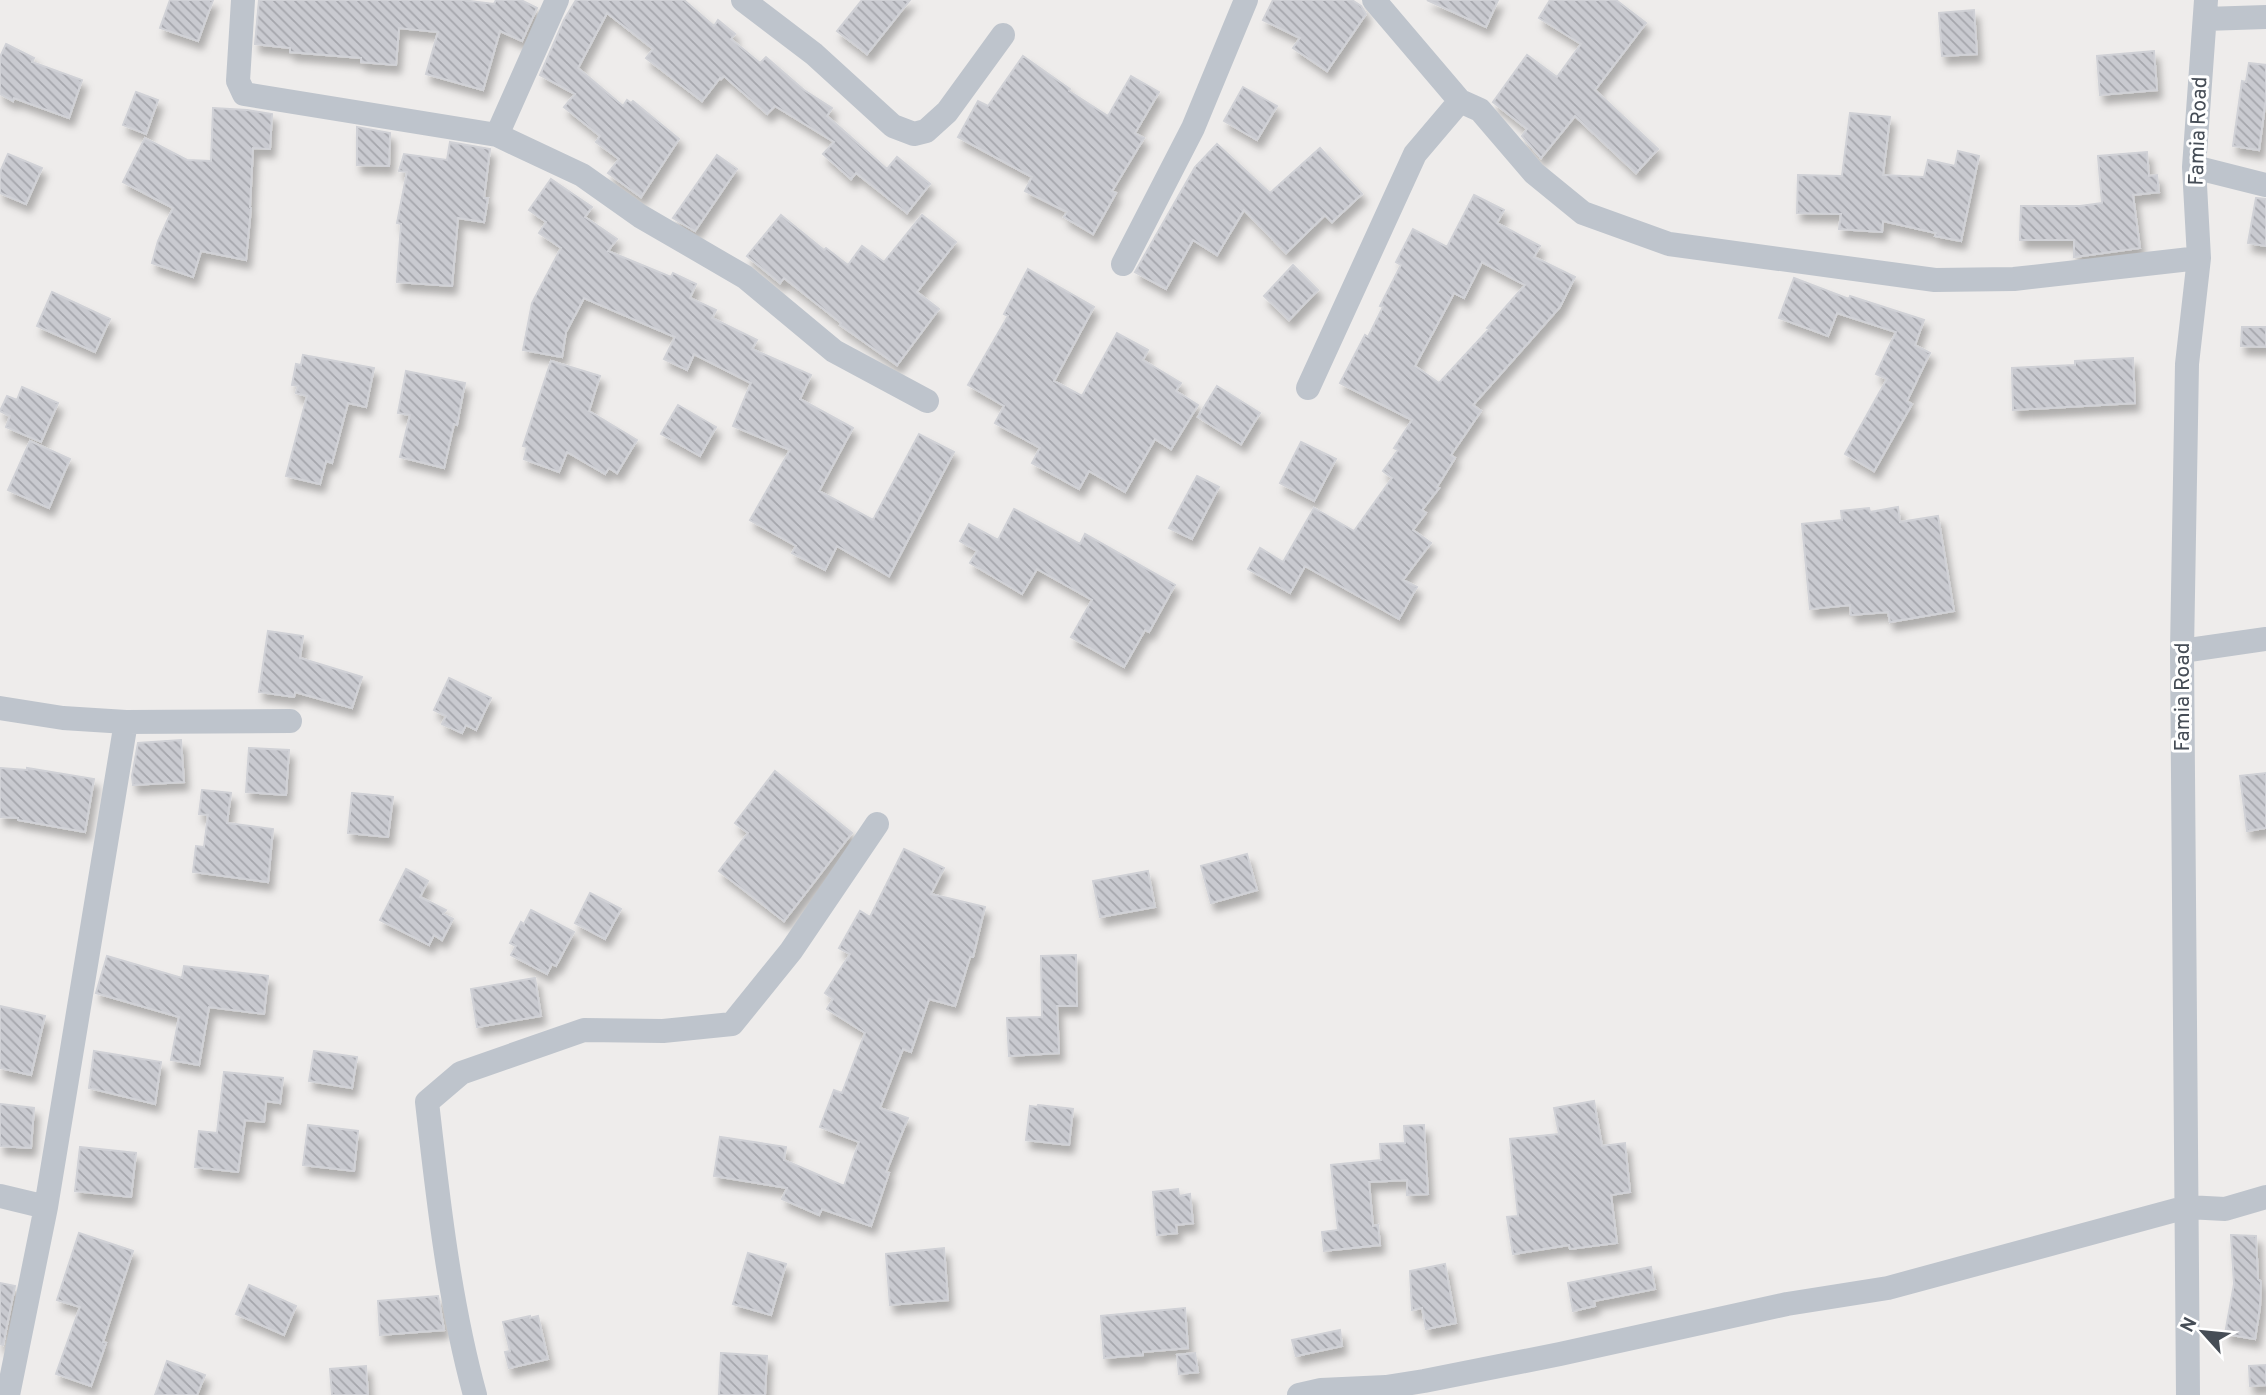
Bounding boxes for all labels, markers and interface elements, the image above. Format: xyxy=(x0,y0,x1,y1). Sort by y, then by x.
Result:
street label: Famia Road xyxy=(2184,76,2214,186)
street label: Famia Road xyxy=(2170,642,2197,752)
north arrow xyxy=(2168,1297,2238,1367)
text: N xyxy=(2176,1314,2203,1337)

